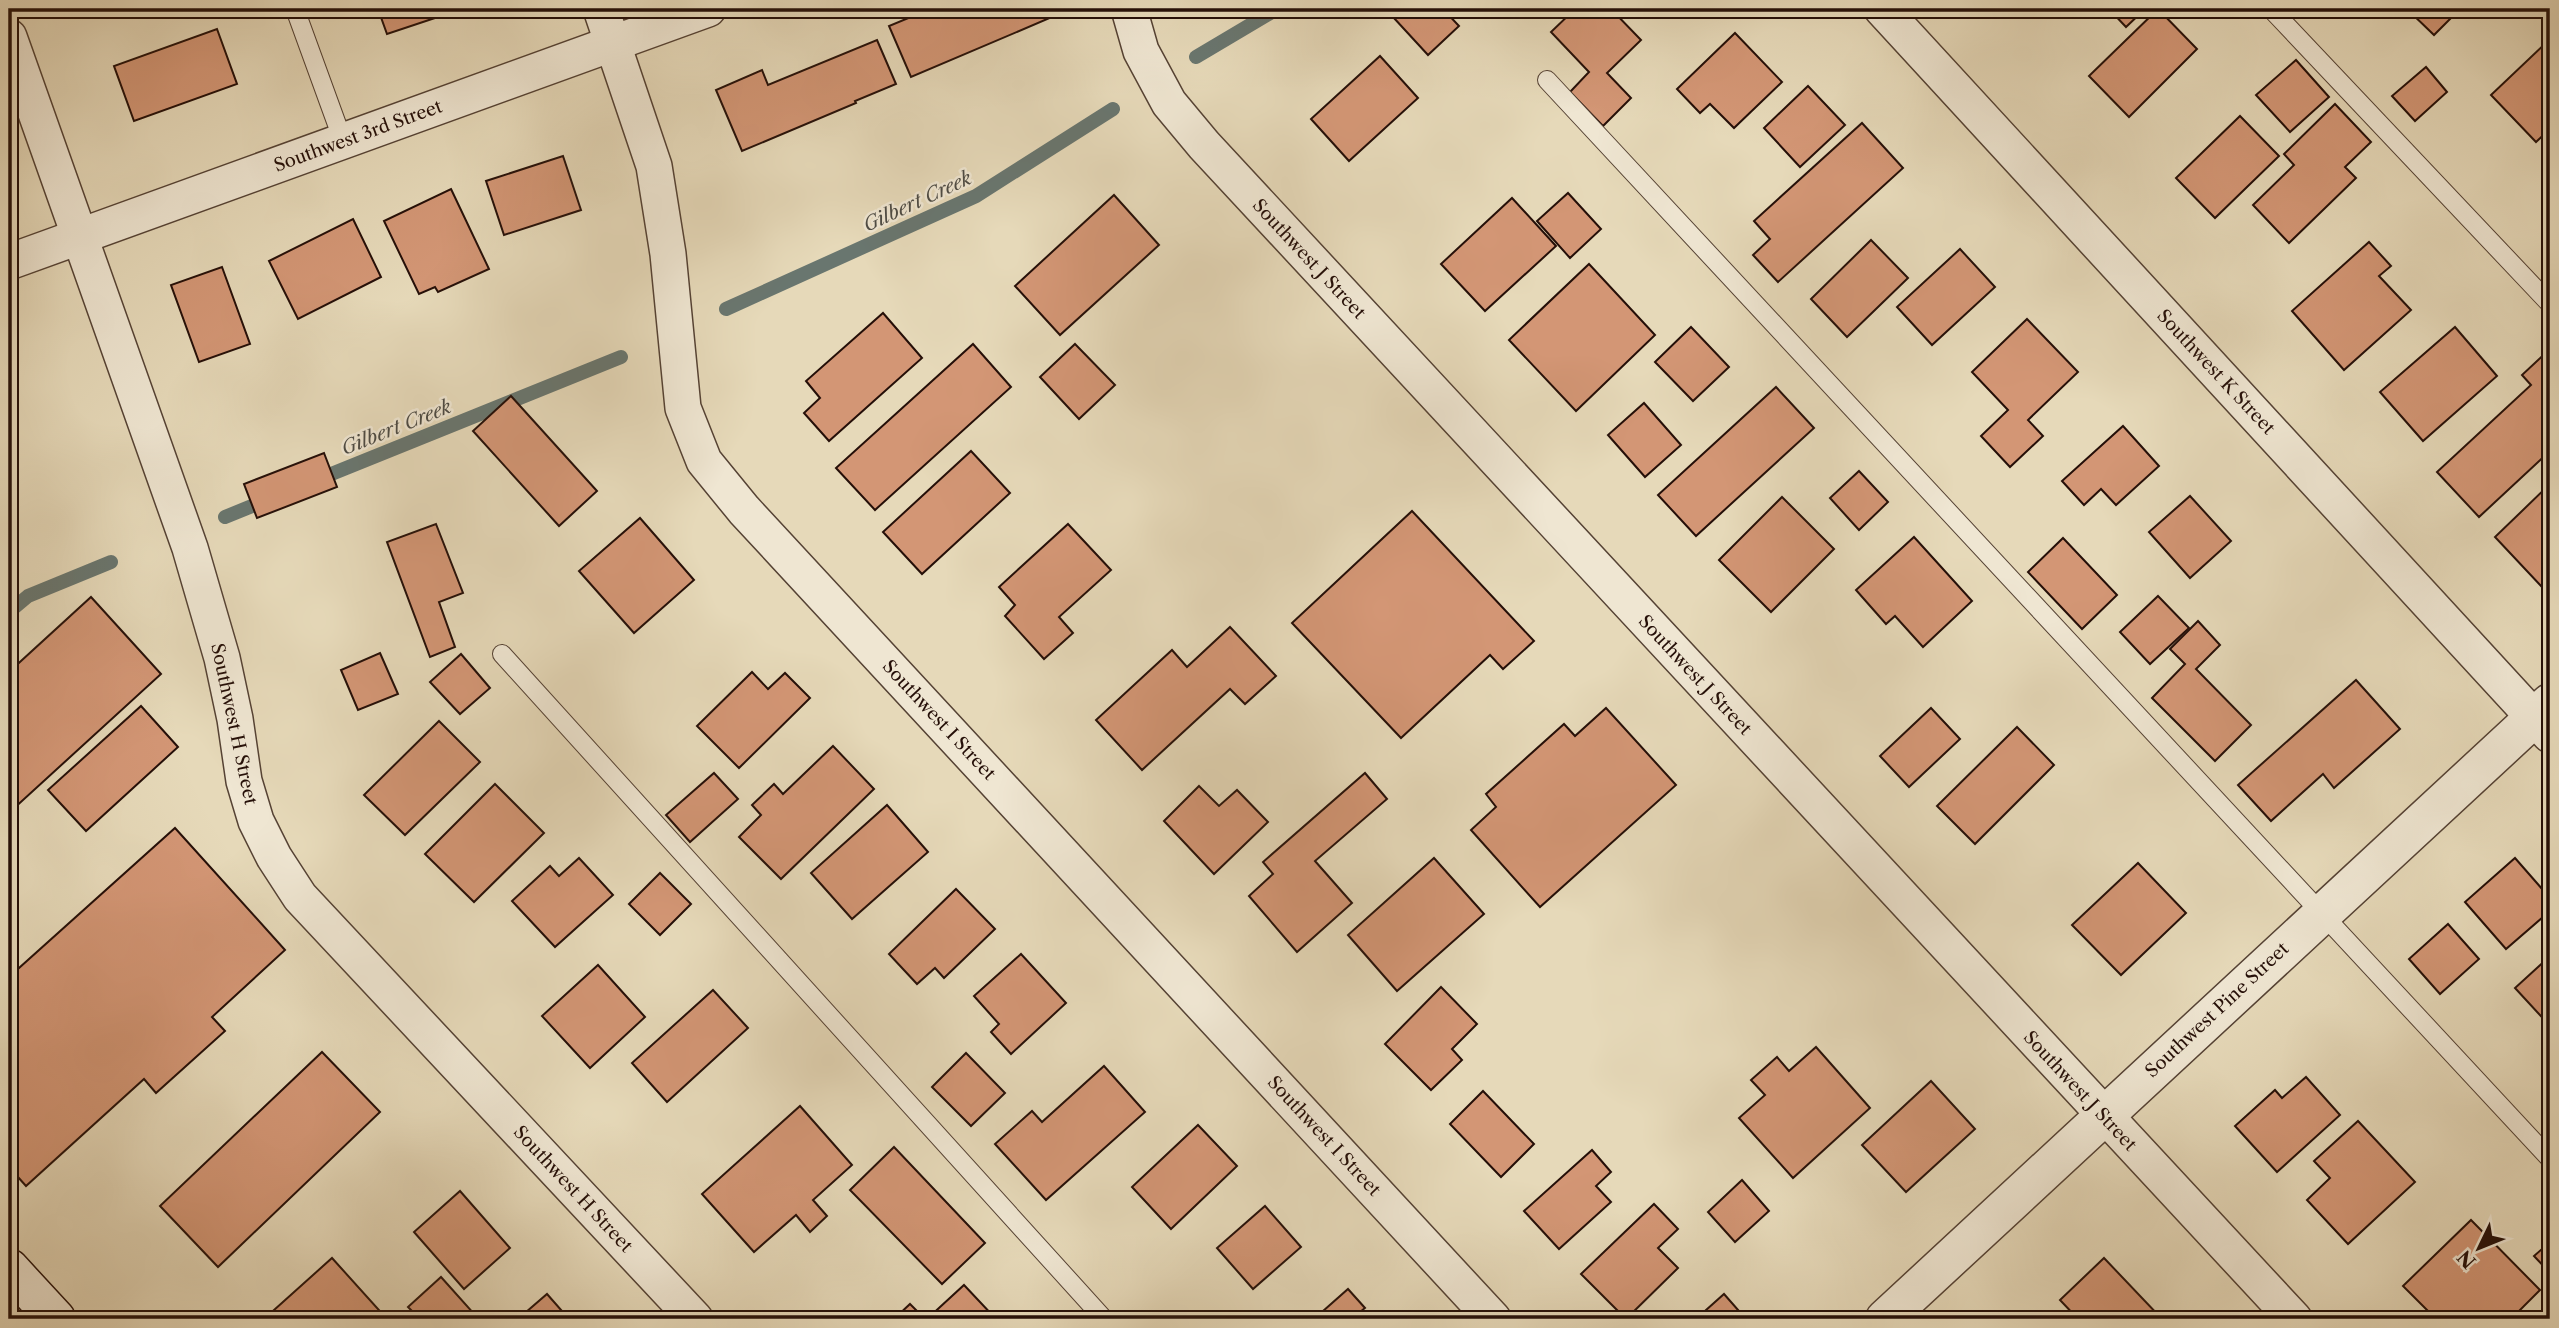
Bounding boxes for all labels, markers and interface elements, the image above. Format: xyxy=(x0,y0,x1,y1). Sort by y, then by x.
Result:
street label: Southwest 3rd Street xyxy=(271,95,446,177)
water label: Gilbert Creek xyxy=(859,166,975,237)
street label: Southwest J Street xyxy=(1248,195,1371,324)
street label: Southwest K Street xyxy=(2152,305,2280,440)
water label: Gilbert Creek xyxy=(338,395,455,460)
street label: Southwest J Street xyxy=(1634,611,1757,740)
street label: Southwest H Street xyxy=(206,641,262,807)
street label: Southwest I Street xyxy=(878,655,1001,785)
street label: Southwest Pine Street xyxy=(2141,937,2294,1082)
street label: Southwest J Street xyxy=(2019,1027,2142,1156)
street label: Southwest I Street xyxy=(1263,1071,1386,1201)
street label: Southwest H Street xyxy=(509,1121,638,1257)
north arrow xyxy=(2444,1212,2514,1282)
text: N xyxy=(2453,1245,2481,1273)

